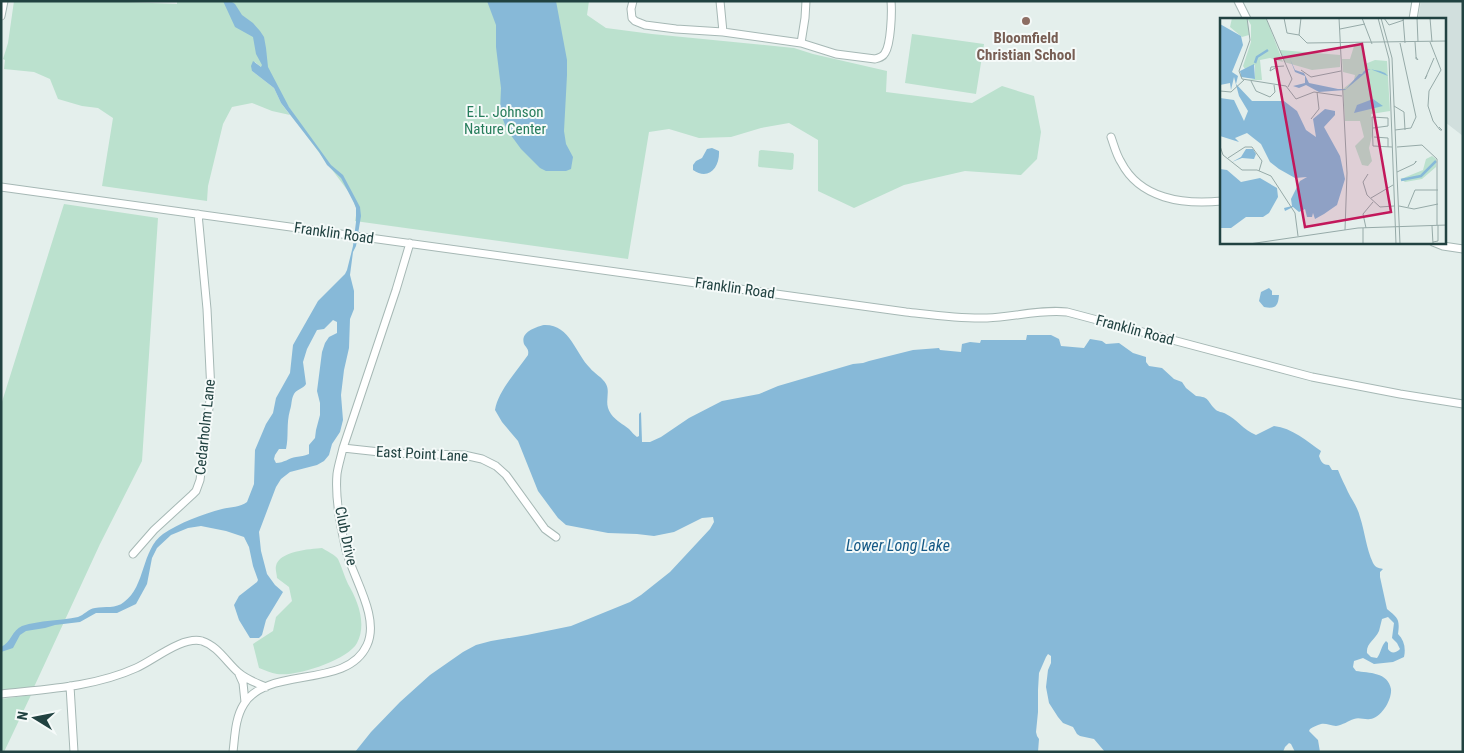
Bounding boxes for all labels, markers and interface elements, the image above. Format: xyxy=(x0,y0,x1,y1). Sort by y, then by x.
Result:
marker: Bloomfield Christian School xyxy=(1020,15,1032,27)
inset map xyxy=(1220,18,1446,244)
place label: Bloomfield Christian School xyxy=(977,29,1075,64)
park label: E.L. Johnson Nature Center xyxy=(464,103,546,138)
street label: Franklin Road xyxy=(293,219,375,247)
street label: Franklin Road xyxy=(694,274,776,302)
street label: Franklin Road xyxy=(1094,311,1176,349)
street label: Cedarholm Lane xyxy=(191,378,219,476)
street label: East Point Lane xyxy=(375,443,469,465)
street label: Club Drive xyxy=(331,505,361,567)
water label: Lower Long Lake xyxy=(846,536,950,555)
north arrow xyxy=(10,693,60,743)
text: N xyxy=(14,710,31,721)

